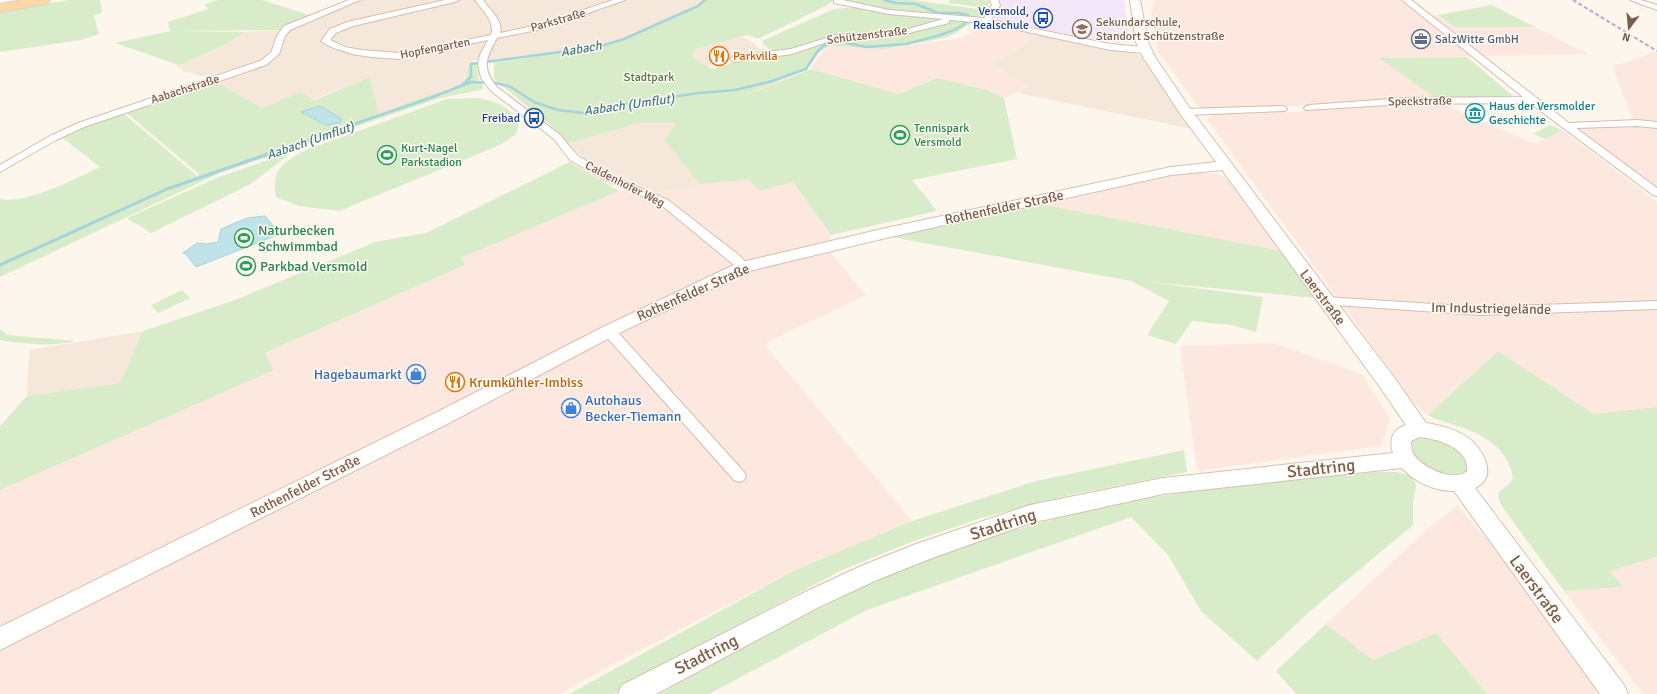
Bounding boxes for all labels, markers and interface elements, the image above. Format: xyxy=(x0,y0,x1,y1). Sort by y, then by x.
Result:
place label: Versmold, Realschule xyxy=(973,4,1029,33)
street label: Parkstraße xyxy=(529,5,587,35)
bus stop icon: Versmold, Realschule xyxy=(1032,7,1054,29)
north arrow xyxy=(1609,8,1649,48)
place label: Sekundarschule, Standort Schützenstraße xyxy=(1096,15,1225,44)
school or university icon: Sekundarschule, Standort Schützenstraße xyxy=(1071,18,1093,40)
street label: Schützenstraße xyxy=(826,23,908,48)
office icon: SalzWitte GmbH xyxy=(1410,28,1432,50)
text: N xyxy=(1621,30,1632,44)
place label: SalzWitte GmbH xyxy=(1435,32,1519,47)
street label: Hopfengarten xyxy=(399,34,471,63)
water label: Aabach xyxy=(560,37,604,60)
restaurant icon: Parkvilla xyxy=(708,45,730,67)
place label: Parkvilla xyxy=(733,49,778,64)
park label: Stadtpark xyxy=(624,70,674,85)
street label: Aabachstraße xyxy=(149,71,221,108)
water label: Aabach (Umflut) xyxy=(583,91,676,119)
street label: Speckstraße xyxy=(1388,93,1452,110)
place label: Haus der Versmolder Geschichte xyxy=(1489,99,1596,128)
museum icon: Haus der Versmolder Geschichte xyxy=(1464,102,1486,124)
bus stop icon: Freibad xyxy=(523,107,545,129)
place label: Freibad xyxy=(482,111,520,126)
water label: Aabach (Umflut) xyxy=(265,118,357,163)
place label: Tennispark Versmold xyxy=(914,121,969,150)
sports icon: Tennispark Versmold xyxy=(889,124,911,146)
place label: Kurt-Nagel Parkstadion xyxy=(401,141,462,170)
sports icon: Kurt-Nagel Parkstadion xyxy=(376,144,398,166)
street label: Caldenhofer Weg xyxy=(582,158,667,211)
street label: Rothenfelder Straße xyxy=(943,187,1065,228)
place label: Naturbecken Schwimmbad xyxy=(258,222,338,255)
sports icon: Naturbecken Schwimmbad xyxy=(233,227,255,249)
sports icon: Parkbad Versmold xyxy=(235,255,257,277)
place label: Parkbad Versmold xyxy=(260,258,367,275)
street label: Rothenfelder Straße xyxy=(634,260,752,325)
street label: Laerstraße xyxy=(1296,266,1349,329)
street label: Im Industriegelände xyxy=(1431,299,1551,318)
shop icon: Hagebaumarkt xyxy=(405,363,427,385)
place label: Hagebaumarkt xyxy=(314,366,402,383)
restaurant icon: Krumkühler-Imbiss xyxy=(444,371,466,393)
place label: Krumkühler-Imbiss xyxy=(469,374,583,391)
place label: Autohaus Becker-Tiemann xyxy=(585,392,681,425)
shop icon: Autohaus Becker-Tiemann xyxy=(560,397,582,419)
street label: Rothenfelder Straße xyxy=(247,451,363,522)
street label: Stadtring xyxy=(1286,454,1356,483)
street label: Stadtring xyxy=(967,504,1039,545)
street label: Laerstraße xyxy=(1505,551,1568,628)
street label: Stadtring xyxy=(671,630,741,679)

